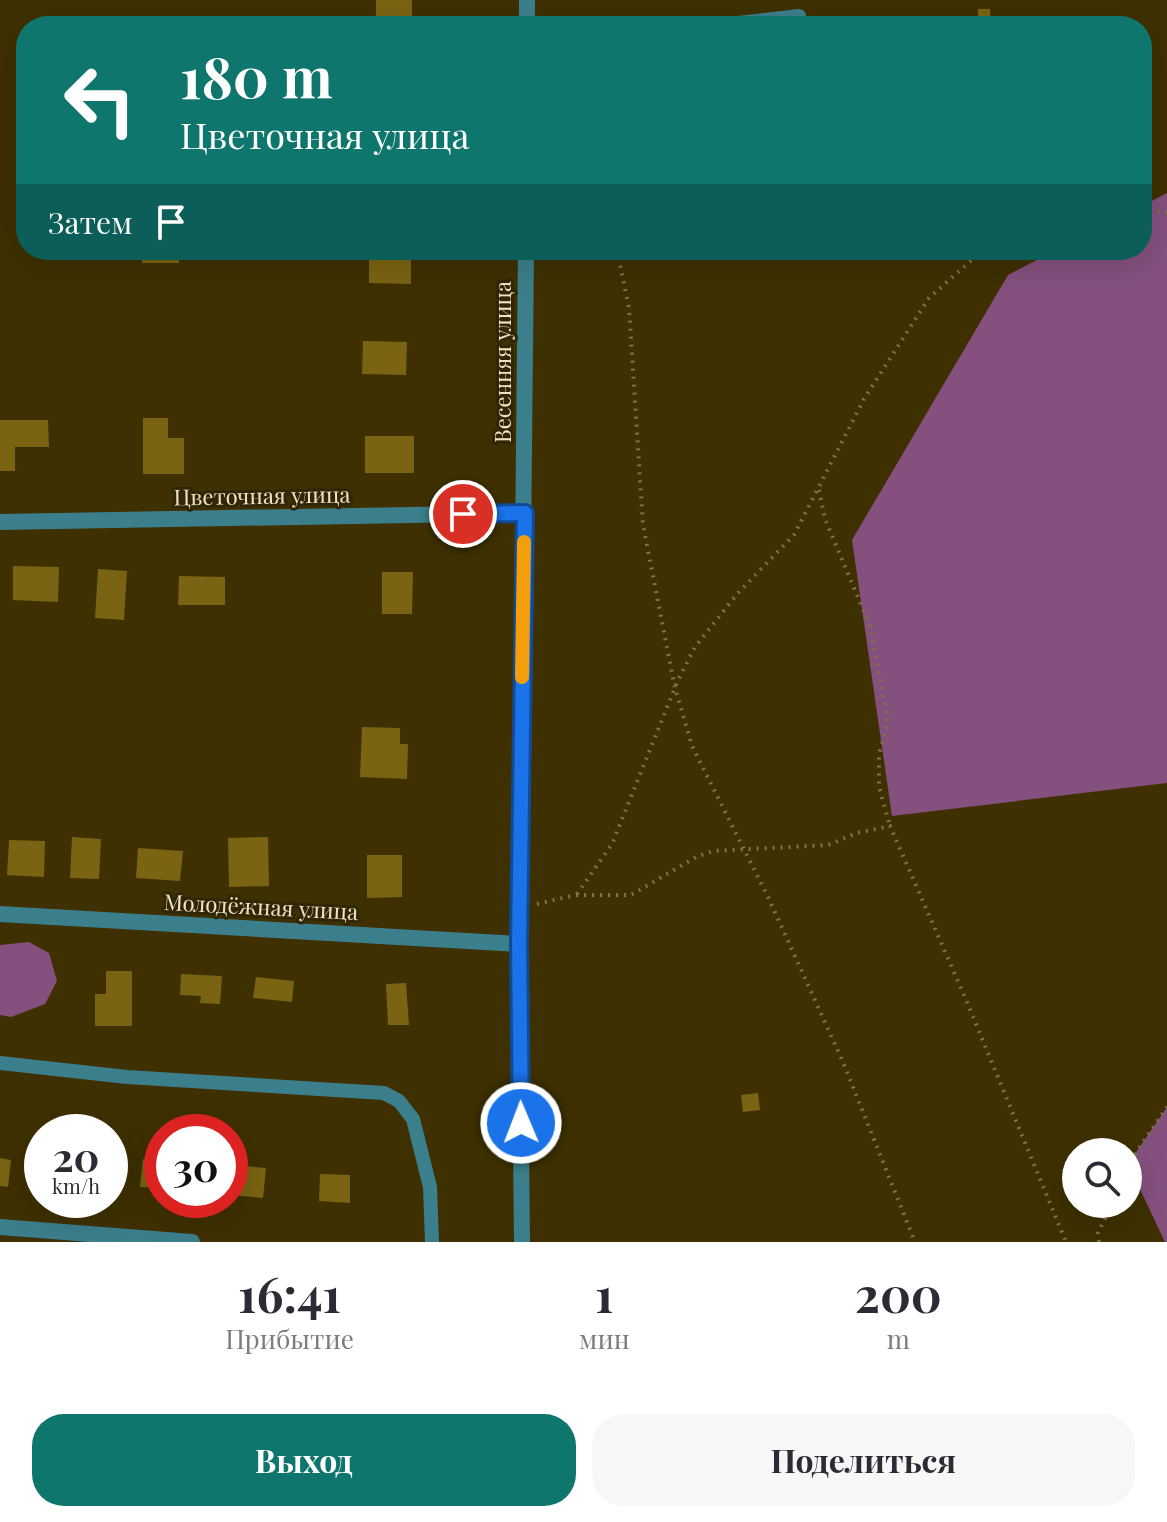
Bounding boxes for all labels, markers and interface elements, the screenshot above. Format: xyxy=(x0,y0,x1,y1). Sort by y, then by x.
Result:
text: 180 m xyxy=(180,38,333,113)
icon: left xyxy=(48,48,152,152)
text: Цветочная улица xyxy=(180,110,469,158)
icon: arrive xyxy=(149,200,193,244)
text: Затем xyxy=(48,202,133,242)
street label: Весенняя улица xyxy=(487,281,517,443)
street label: Цветочная улица xyxy=(173,478,351,512)
pin xyxy=(429,480,497,548)
icon: arrive xyxy=(441,492,485,536)
street label: Молодёжная улица xyxy=(163,886,359,926)
position arrow xyxy=(479,1081,563,1165)
speed limit sign: 30 xyxy=(144,1114,248,1218)
text: 20 xyxy=(53,1129,99,1182)
map controls xyxy=(1062,1138,1142,1218)
button: search xyxy=(1062,1138,1142,1218)
text: km/h xyxy=(52,1172,100,1199)
text: 16:41 xyxy=(238,1261,341,1325)
text: 1 xyxy=(595,1261,614,1325)
text: 200 xyxy=(855,1261,942,1325)
text: Прибытие xyxy=(225,1321,354,1356)
text: мин xyxy=(579,1321,630,1356)
text: m xyxy=(887,1321,910,1356)
button: Выход xyxy=(32,1414,576,1506)
button: Поделиться xyxy=(592,1414,1135,1506)

